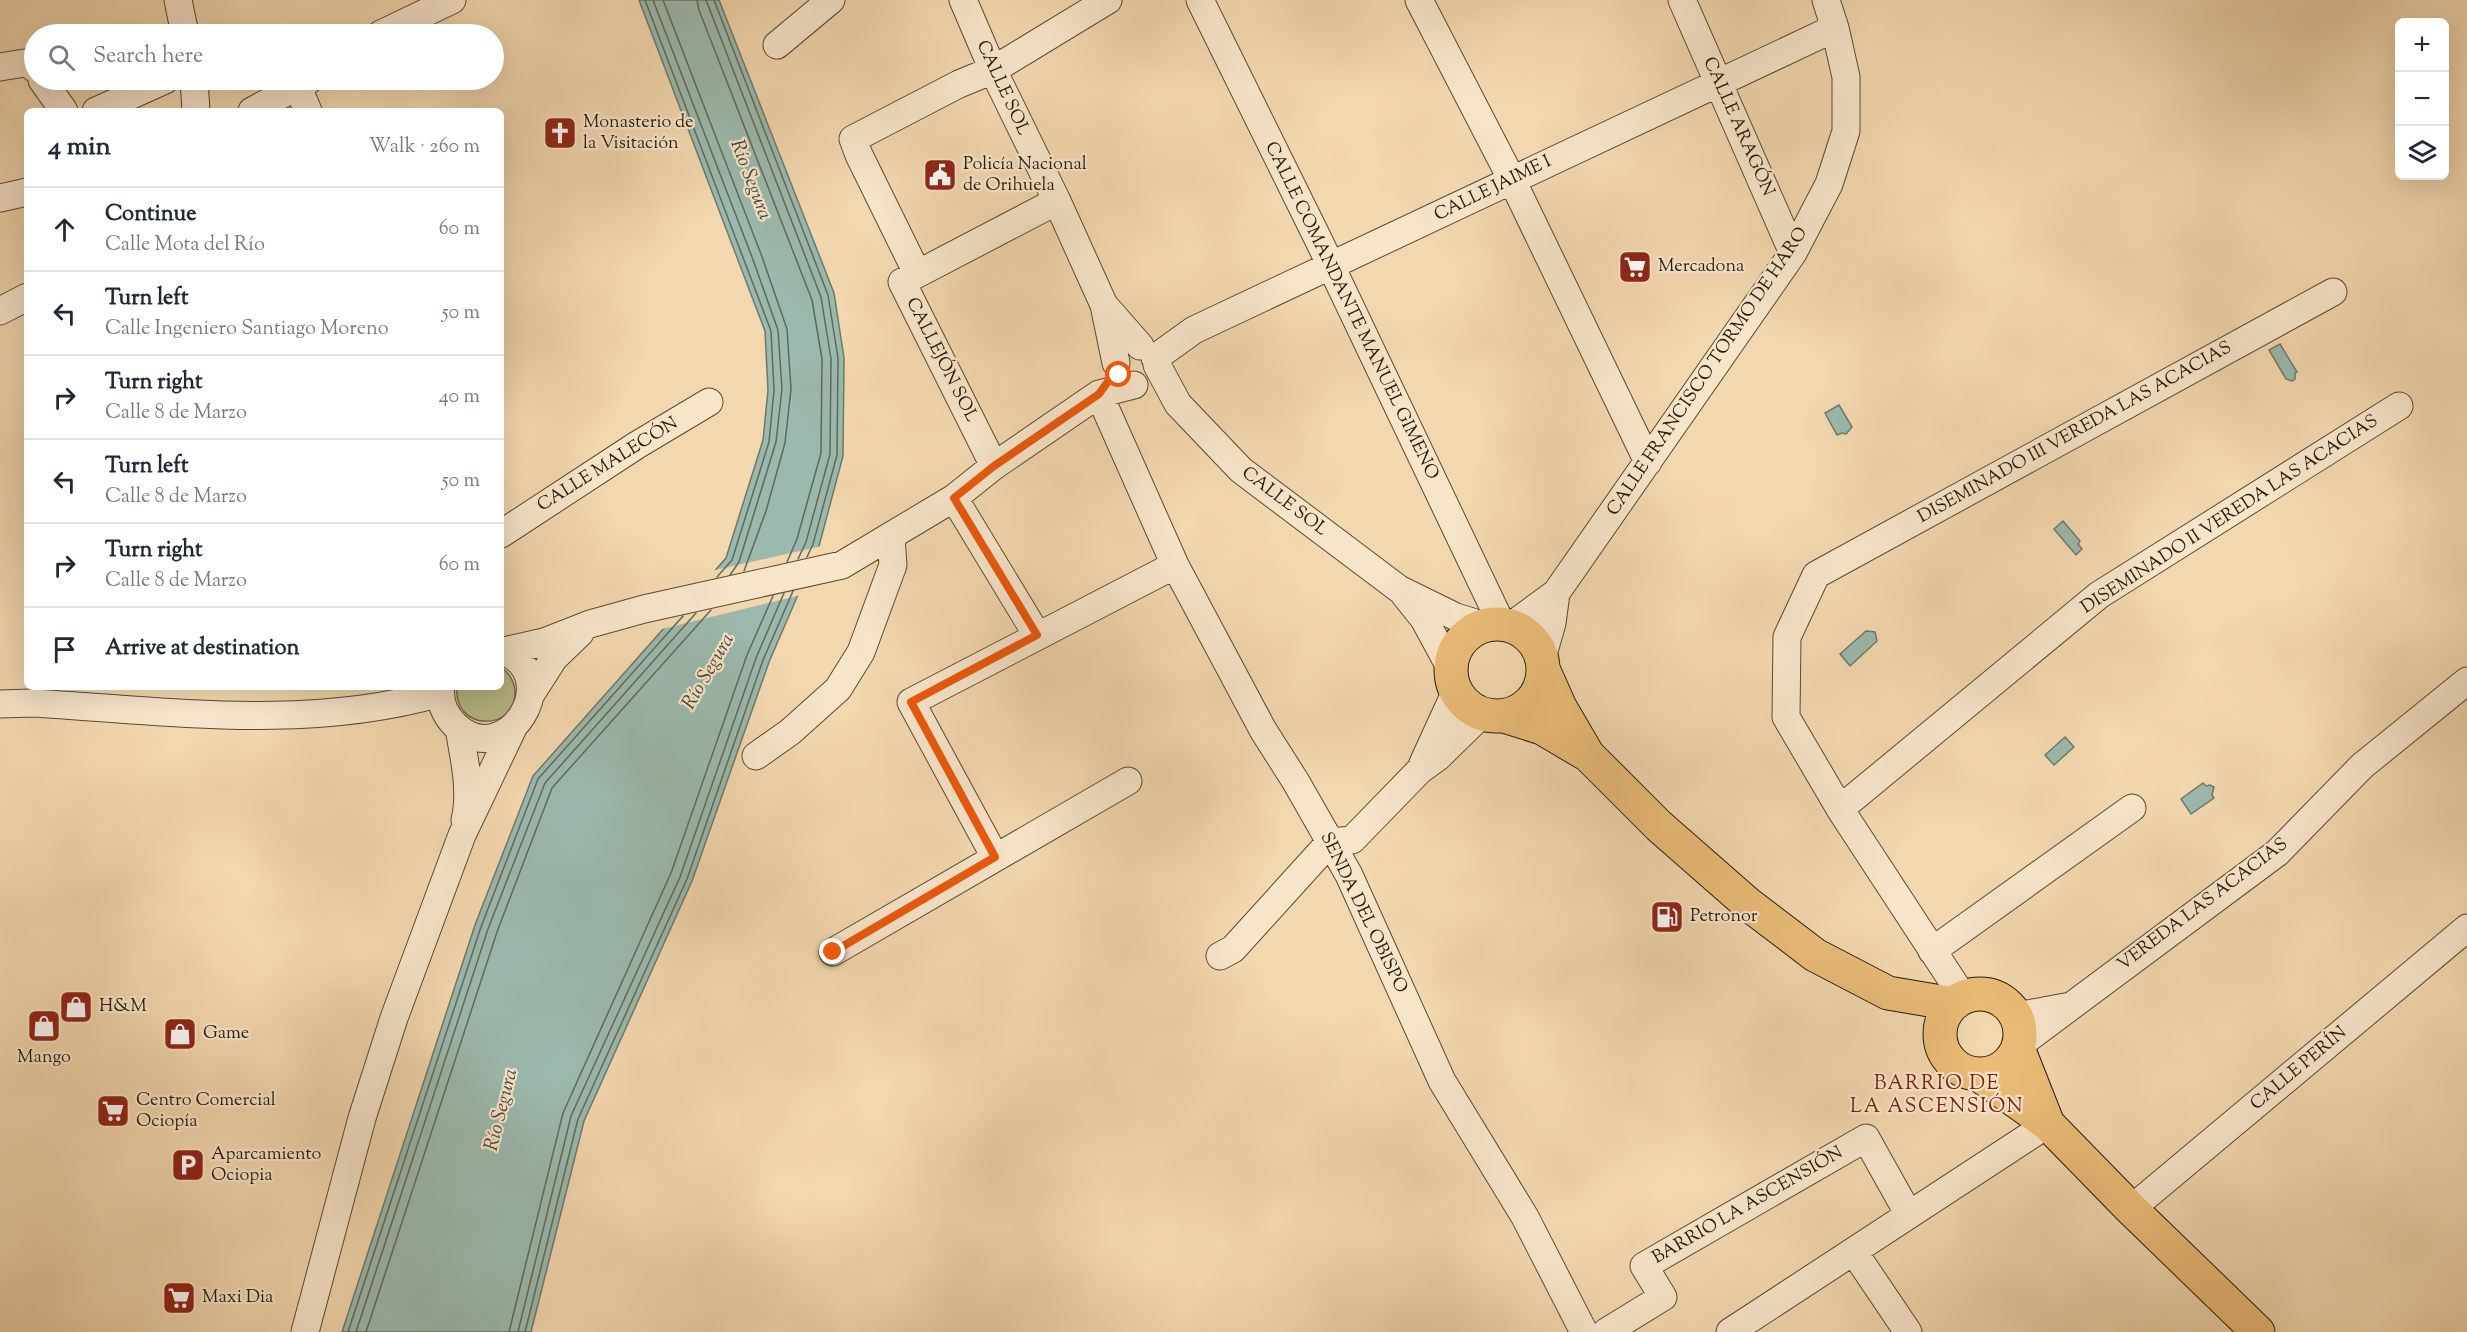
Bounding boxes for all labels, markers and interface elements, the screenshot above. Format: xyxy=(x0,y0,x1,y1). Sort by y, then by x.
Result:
map controls xyxy=(2395,18,2449,180)
button: + xyxy=(2395,18,2449,72)
search box xyxy=(24,24,504,90)
street label: CALLE SOL xyxy=(969,36,1035,140)
icon: search xyxy=(45,41,78,74)
text: Search here xyxy=(93,41,203,73)
street label: CALLE ARAGÓN xyxy=(1696,53,1781,201)
button: − xyxy=(2395,72,2449,126)
place label: Monasterio de la Visitación xyxy=(583,110,694,157)
church icon: Monasterio de la Visitación xyxy=(542,115,578,151)
button: layers xyxy=(2395,126,2449,180)
text: 4 min xyxy=(48,129,111,166)
text: Walk · 260 m xyxy=(369,133,480,162)
water label: Río Segura xyxy=(721,136,779,224)
street label: CALLE COMANDANTE MANUEL GIMENO xyxy=(1258,138,1444,484)
street label: CALLE JAIME I xyxy=(1430,149,1556,229)
place label: Policía Nacional de Orihuela xyxy=(963,152,1087,199)
public building icon: Policía Nacional de Orihuela xyxy=(922,157,958,193)
text: Continue xyxy=(105,199,196,231)
icon: ahead xyxy=(48,213,81,246)
text: 60 m xyxy=(439,215,480,244)
street label: CALLE FRANCISCO TORMO DE HARO xyxy=(1601,222,1815,522)
text: Calle Mota del Río xyxy=(105,231,265,260)
supermarket icon: Mercadona xyxy=(1617,249,1653,285)
place label: Mercadona xyxy=(1658,254,1744,280)
text: Turn left xyxy=(105,283,188,315)
street label: CALLEJÓN SOL xyxy=(898,293,984,427)
icon: left xyxy=(48,297,81,330)
text: 50 m xyxy=(442,299,480,328)
text: Calle Ingeniero Santiago Moreno xyxy=(105,315,389,344)
street label: DISEMINADO III VEREDA LAS ACACIAS xyxy=(1913,335,2237,531)
route start xyxy=(1105,361,1131,387)
text: Turn right xyxy=(105,367,202,399)
icon: right xyxy=(48,381,81,414)
text: 40 m xyxy=(439,383,480,412)
text: Calle 8 de Marzo xyxy=(105,399,247,428)
street label: DISEMINADO II VEREDA LAS ACACIAS xyxy=(2076,409,2384,621)
street label: CALLE MALECÓN xyxy=(532,410,683,519)
text: Turn left xyxy=(105,451,188,483)
street label: CALLE SOL xyxy=(1236,461,1333,543)
icon: left xyxy=(48,465,81,498)
text: 50 m xyxy=(442,467,480,496)
text: Calle 8 de Marzo xyxy=(105,483,247,512)
text: Turn right xyxy=(105,535,202,567)
icon: right xyxy=(48,549,81,582)
text: 60 m xyxy=(439,551,480,580)
text: Calle 8 de Marzo xyxy=(105,567,247,596)
water label: Río Segura xyxy=(676,628,742,716)
icon: arrive xyxy=(48,633,81,666)
text: Arrive at destination xyxy=(105,633,300,665)
street label: SENDA DEL OBISPO xyxy=(1313,828,1413,998)
street label: VEREDA LAS ACACIAS xyxy=(2112,832,2294,978)
fuel station icon: Petronor xyxy=(1649,899,1685,935)
place label: Petronor xyxy=(1690,904,1758,930)
route end xyxy=(819,938,845,964)
shop icon: H&M xyxy=(58,989,94,1025)
place label: H&M xyxy=(99,994,147,1020)
shop icon: Mango xyxy=(26,1008,62,1044)
shop icon: Game xyxy=(162,1016,198,1052)
place label: Game xyxy=(203,1021,249,1047)
street label: CALLE PERÍN xyxy=(2245,1021,2353,1117)
place label: Mango xyxy=(17,1045,71,1071)
water label: Río Segura xyxy=(478,1066,526,1154)
district label: BARRIO DE LA ASCENSIÓN xyxy=(1850,1070,2024,1122)
place label: Centro Comercial Ociopía xyxy=(136,1088,276,1135)
supermarket icon: Centro Comercial Ociopía xyxy=(95,1093,131,1129)
street label: BARRIO LA ASCENSIÓN xyxy=(1647,1140,1848,1271)
place label: Aparcamiento Ociopia xyxy=(211,1142,322,1189)
parking icon: Aparcamiento Ociopia xyxy=(170,1147,206,1183)
supermarket icon: Maxi Dia xyxy=(161,1280,197,1316)
place label: Maxi Dia xyxy=(202,1285,273,1311)

